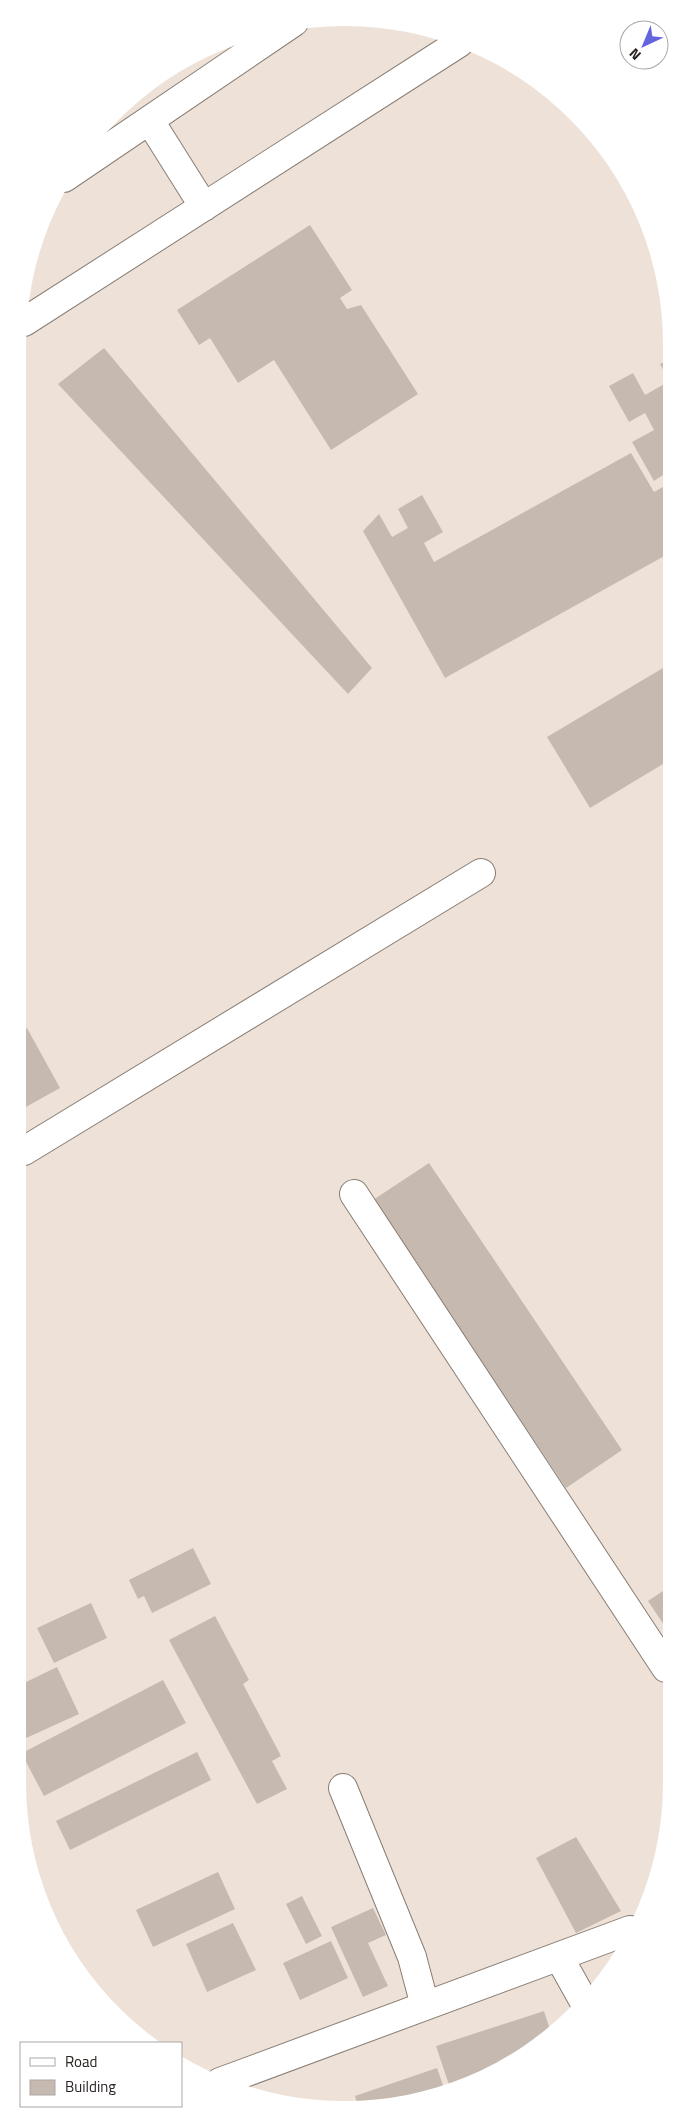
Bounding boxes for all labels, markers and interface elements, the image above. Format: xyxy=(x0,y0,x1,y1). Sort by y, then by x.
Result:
north arrow xyxy=(619,20,669,70)
text: N xyxy=(624,44,645,66)
legend xyxy=(20,2042,182,2107)
text: Road xyxy=(65,2050,97,2073)
text: Building xyxy=(65,2075,116,2098)

